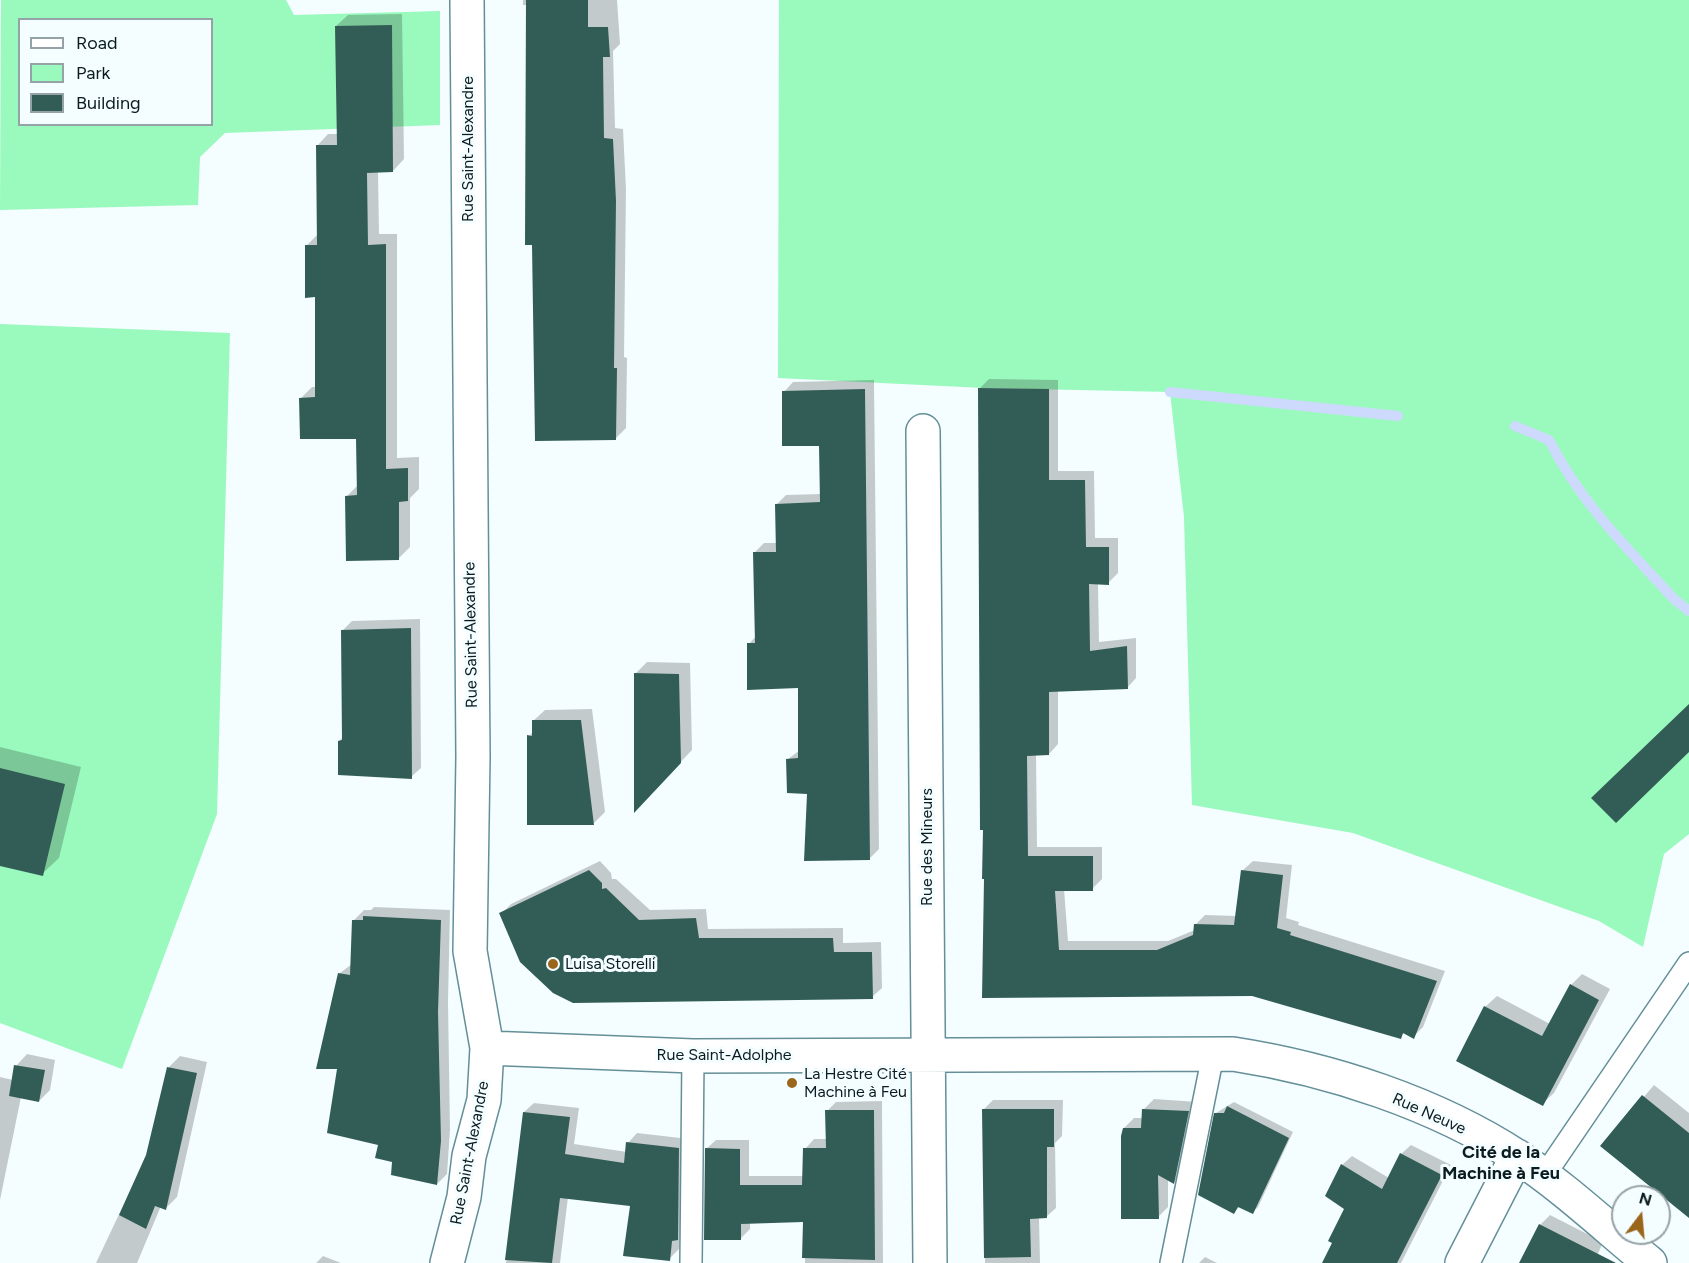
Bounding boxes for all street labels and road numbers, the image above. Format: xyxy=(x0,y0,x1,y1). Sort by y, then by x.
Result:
street label: Rue Saint-Alexandre xyxy=(458,76,478,222)
street label: Rue Saint-Alexandre xyxy=(460,562,482,708)
street label: Rue des Mineurs xyxy=(917,788,937,906)
street label: Rue Saint-Adolphe xyxy=(657,1045,791,1065)
street label: Rue Saint-Alexandre xyxy=(447,1079,493,1227)
street label: Rue Neuve xyxy=(1389,1089,1469,1139)

